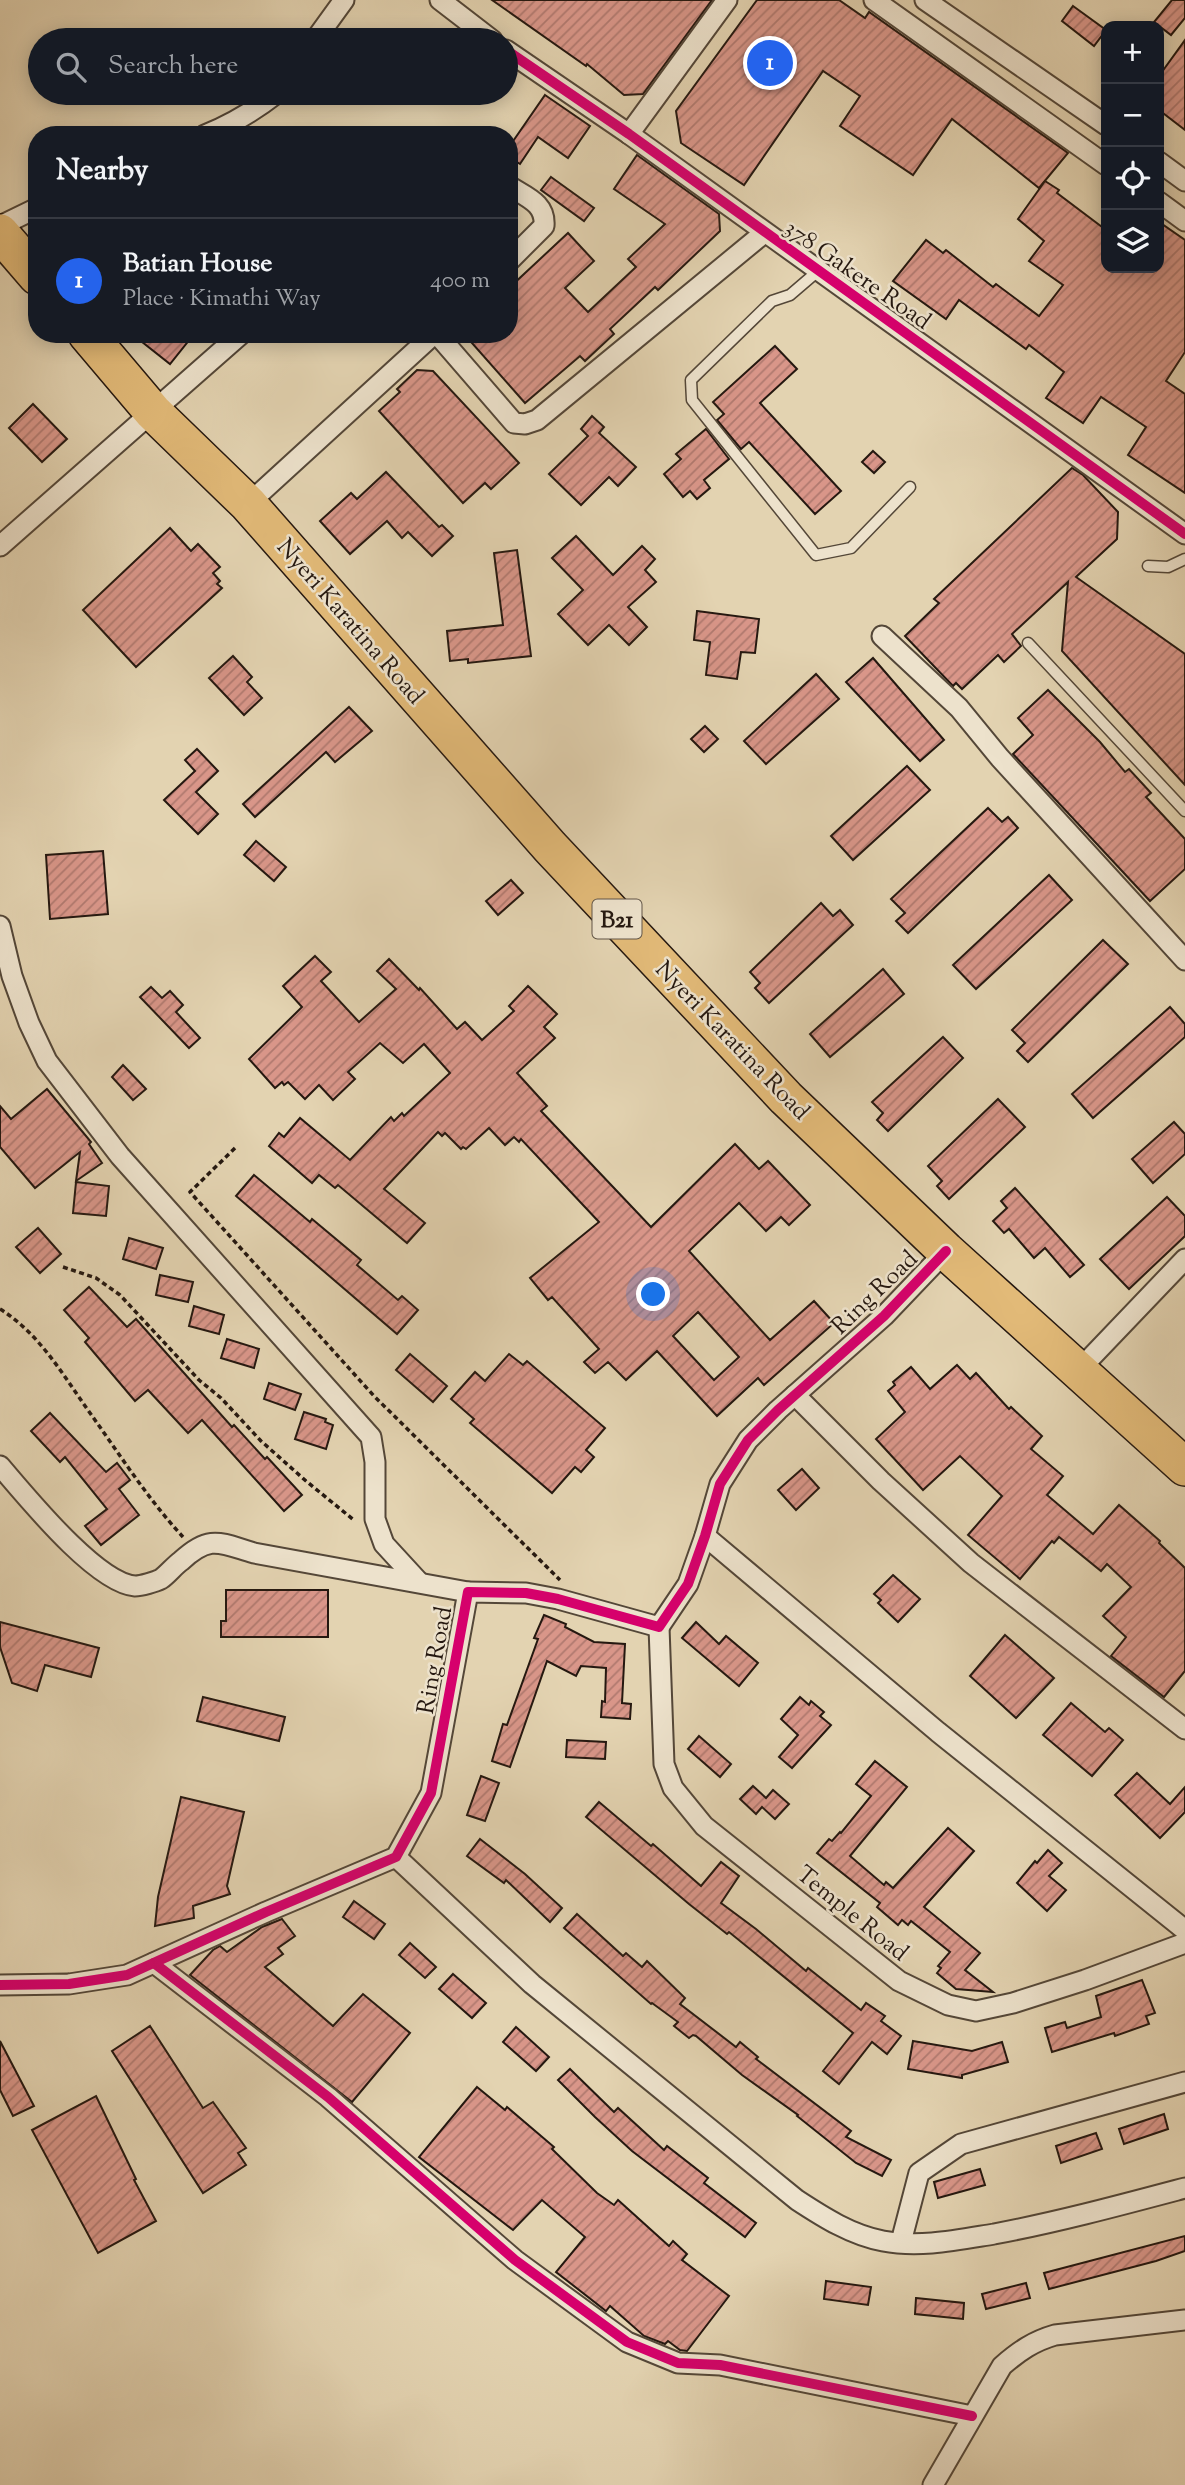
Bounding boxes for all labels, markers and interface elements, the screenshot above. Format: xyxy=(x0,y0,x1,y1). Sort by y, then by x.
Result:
map controls xyxy=(1101,21,1164,273)
button: + xyxy=(1101,21,1164,84)
search box xyxy=(28,28,518,105)
pin: 1 xyxy=(747,37,793,89)
icon: search xyxy=(52,48,90,86)
text: Search here xyxy=(108,48,238,85)
button: − xyxy=(1101,84,1164,147)
button: locate xyxy=(1101,147,1164,210)
text: Nearby xyxy=(56,150,148,193)
button: layers xyxy=(1101,210,1164,273)
street label: 378 Gakere Road xyxy=(776,212,938,339)
text: Batian House xyxy=(123,246,272,283)
text: 1 xyxy=(75,265,83,298)
text: 400 m xyxy=(430,265,490,298)
text: Place · Kimathi Way xyxy=(123,283,321,316)
street label: Nyeri Karatina Road xyxy=(268,532,431,713)
road number: B21 xyxy=(592,900,642,938)
street label: Nyeri Karatina Road xyxy=(646,954,817,1129)
street label: Ring Road xyxy=(824,1243,927,1343)
your location xyxy=(636,1277,670,1311)
street label: Ring Road xyxy=(410,1603,462,1717)
street label: Temple Road xyxy=(788,1859,915,1971)

